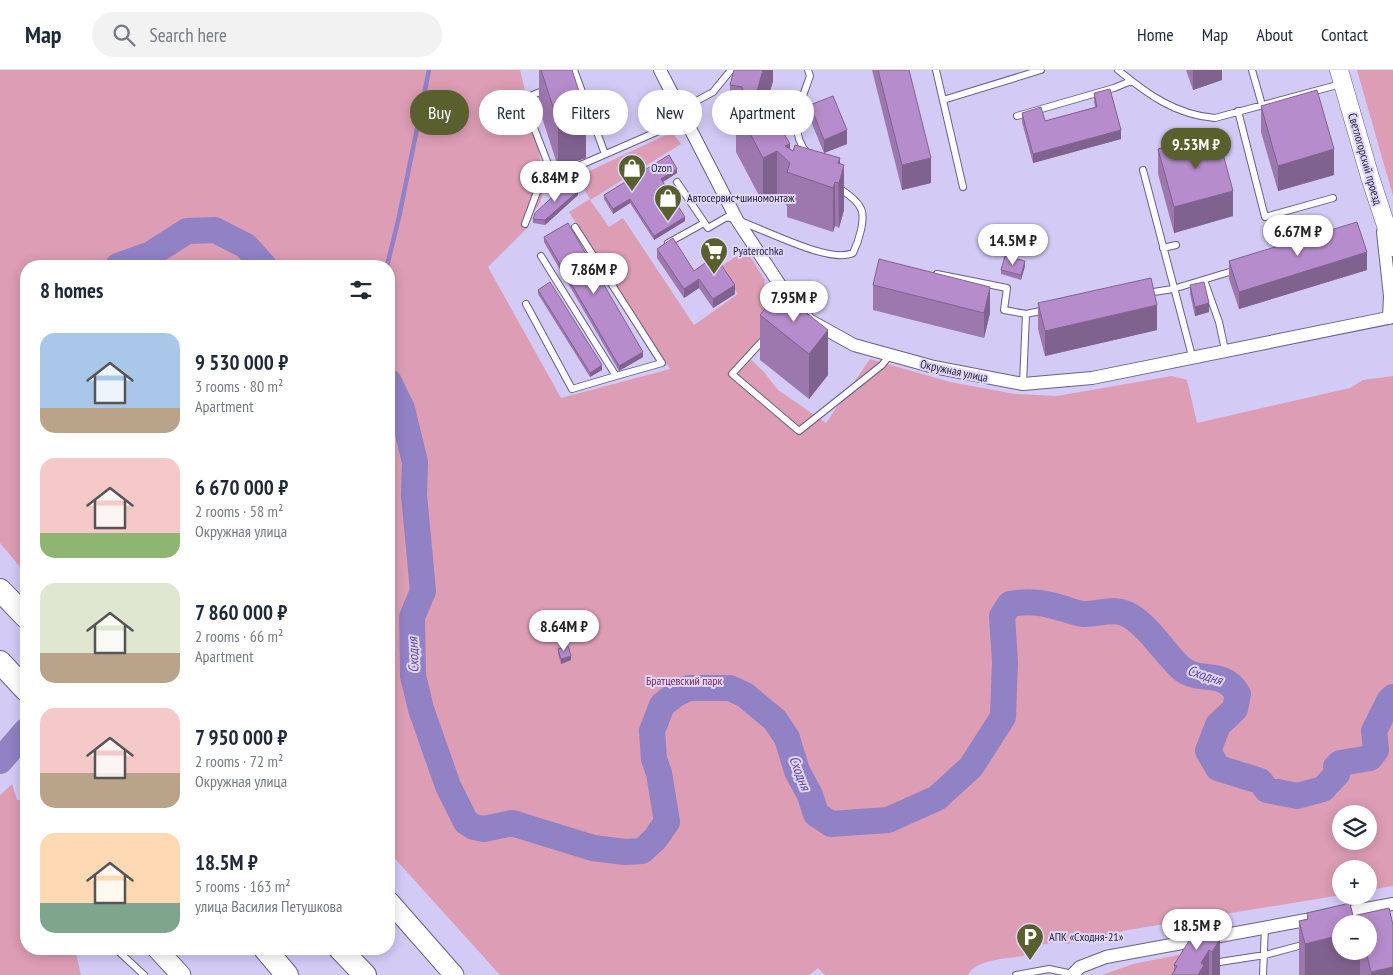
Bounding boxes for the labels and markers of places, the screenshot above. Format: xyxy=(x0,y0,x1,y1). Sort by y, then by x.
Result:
pin: 9.53M ₽ xyxy=(1150,128,1242,170)
shop icon: Ozon xyxy=(617,153,647,192)
pin: 6.84M ₽ xyxy=(509,160,601,203)
place label: Ozon xyxy=(651,160,672,175)
shop icon: Автосервис+шиномонтаж xyxy=(653,183,683,222)
place label: Автосервис+шиномонтаж xyxy=(687,190,795,205)
pin: 6.67M ₽ xyxy=(1252,214,1344,257)
pin: 14.5M ₽ xyxy=(967,224,1059,266)
supermarket icon: Pyaterochka xyxy=(699,236,729,275)
place label: Pyaterochka xyxy=(733,243,784,258)
pin: 7.86M ₽ xyxy=(548,252,640,295)
pin: 7.95M ₽ xyxy=(748,280,840,323)
pin: 8.64M ₽ xyxy=(518,610,610,652)
pin: 18.5M ₽ xyxy=(1151,908,1243,951)
parking icon: АПК «Сходня-21» xyxy=(1015,922,1045,961)
place label: АПК «Сходня-21» xyxy=(1049,929,1124,944)

